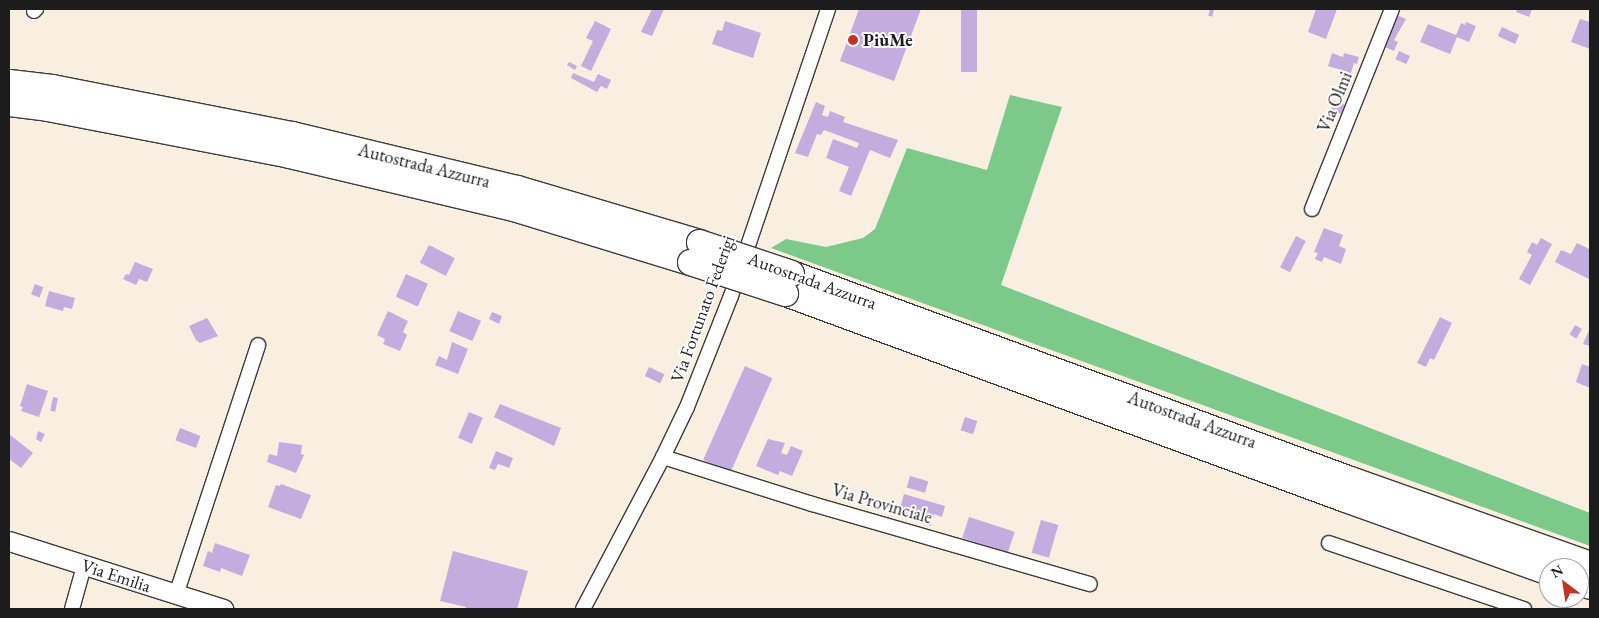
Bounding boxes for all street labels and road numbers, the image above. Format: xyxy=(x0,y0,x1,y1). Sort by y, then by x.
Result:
street label: Via Olmi xyxy=(1313,69,1357,135)
street label: Autostrada Azzurra xyxy=(356,139,492,193)
street label: Via Fortunato Federigi xyxy=(666,233,740,385)
street label: Autostrada Azzurra xyxy=(745,248,879,314)
street label: Autostrada Azzurra xyxy=(1125,387,1259,453)
street label: Via Provinciale xyxy=(829,479,935,529)
street label: Via Emilia xyxy=(79,555,153,597)

